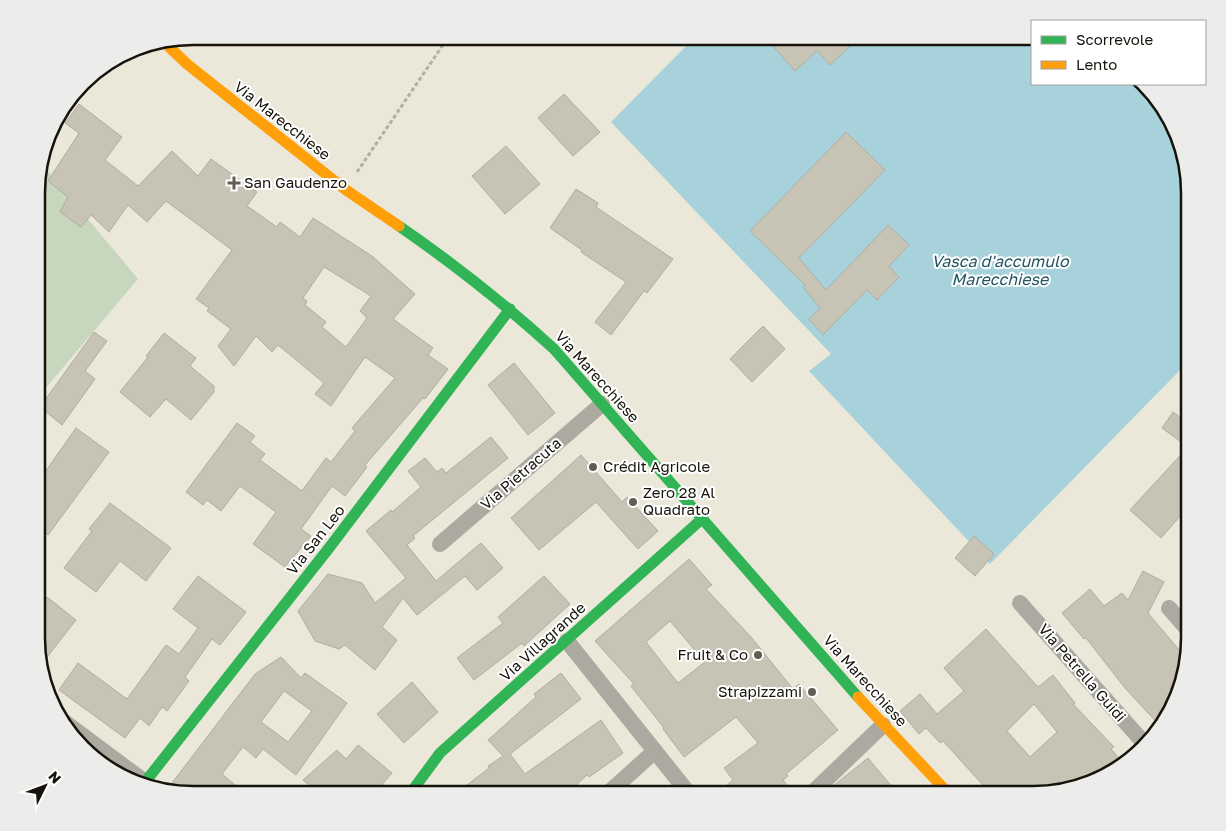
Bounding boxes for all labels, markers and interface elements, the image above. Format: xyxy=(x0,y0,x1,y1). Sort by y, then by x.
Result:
legend xyxy=(1031,20,1206,85)
text: Scorrevole xyxy=(1076,30,1153,48)
text: Lento xyxy=(1076,55,1117,73)
street label: Via Marecchiese xyxy=(231,77,334,164)
place label: San Gaudenzo xyxy=(244,173,347,191)
marker: San Gaudenzo xyxy=(228,177,240,189)
water label: Vasca d'accumulo Marecchiese xyxy=(932,251,1070,289)
street label: Via Marecchiese xyxy=(552,327,644,426)
street label: Via Pietracuta xyxy=(476,433,564,513)
place label: Crédit Agricole xyxy=(603,457,710,475)
marker: Crédit Agricole xyxy=(587,461,599,473)
place label: Zero 28 Al Quadrato xyxy=(643,483,715,518)
marker: Zero 28 Al Quadrato xyxy=(627,496,639,508)
street label: Via San Leo xyxy=(282,501,348,578)
street label: Via Villagrande xyxy=(496,598,589,684)
street label: Via Petrella Guidi xyxy=(1035,620,1130,725)
street label: Via Marecchiese xyxy=(820,631,912,730)
place label: Fruit & Co xyxy=(677,645,748,663)
marker: Fruit & Co xyxy=(752,649,764,661)
place label: Strapizzami xyxy=(718,682,802,700)
marker: Strapizzami xyxy=(806,686,818,698)
north arrow xyxy=(20,761,70,811)
text: N xyxy=(45,767,65,787)

